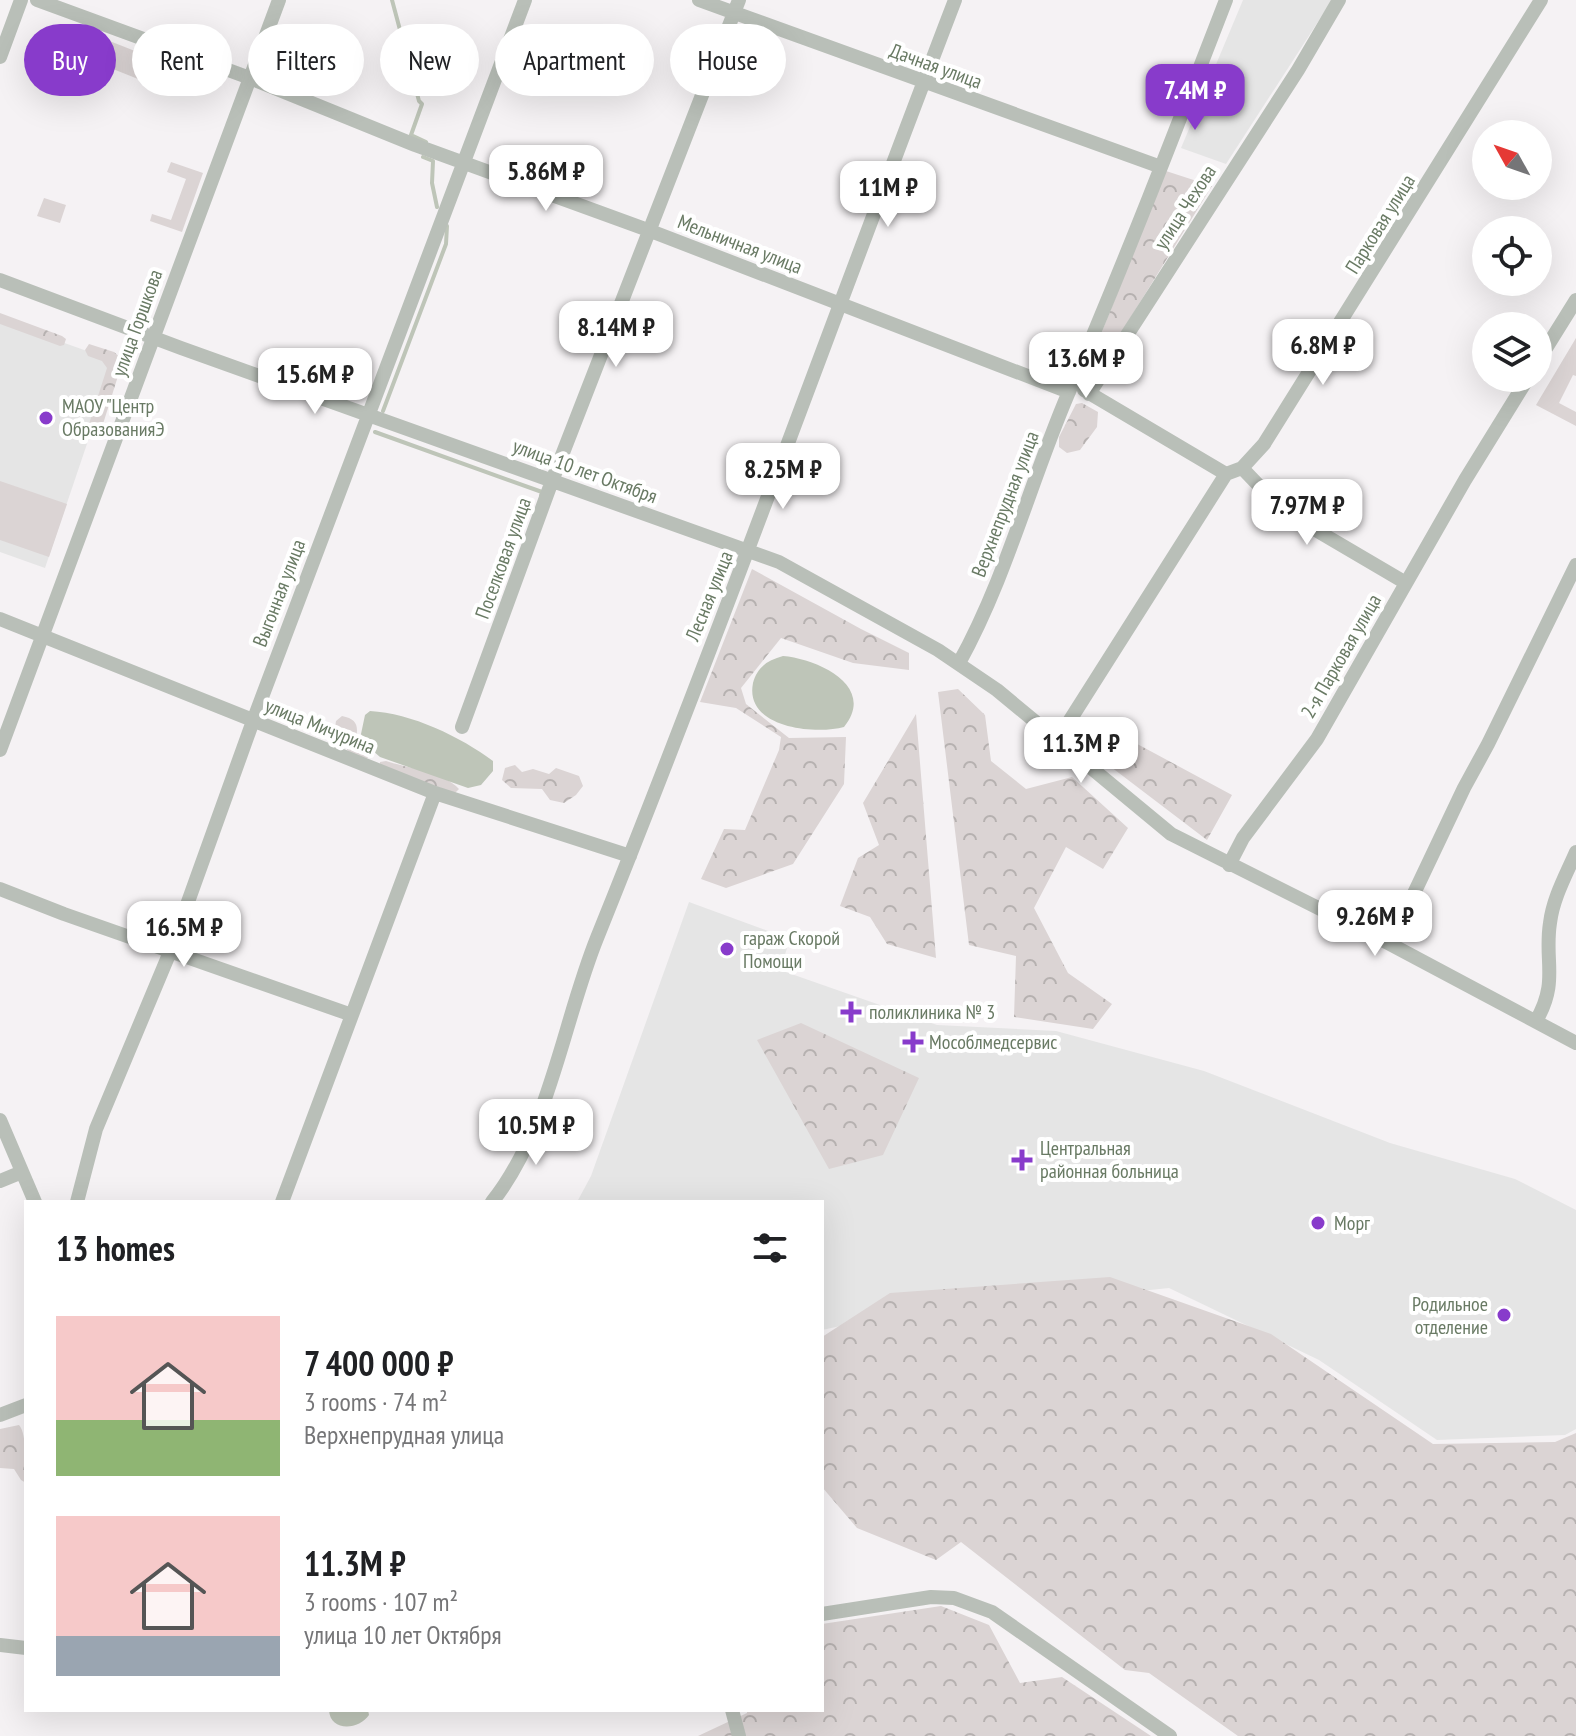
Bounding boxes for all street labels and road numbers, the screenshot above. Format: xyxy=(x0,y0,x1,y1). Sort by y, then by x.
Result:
street label: Дачная улица xyxy=(886,37,986,95)
street label: улица Чехова xyxy=(1148,160,1222,254)
street label: Парковая улица xyxy=(1339,169,1421,279)
street label: Мельничная улица xyxy=(674,208,806,280)
street label: улица Горшкова xyxy=(106,266,168,380)
street label: Верхнепрудная улица xyxy=(965,427,1045,581)
street label: улица 10 лет Октября xyxy=(509,433,661,509)
street label: Поселковая улица xyxy=(469,494,537,622)
street label: Выгонная улица xyxy=(247,536,311,650)
street label: Лесная улица xyxy=(679,547,739,646)
street label: 2-я Парковая улица xyxy=(1295,589,1387,723)
street label: улица Мичурина xyxy=(261,692,379,760)

